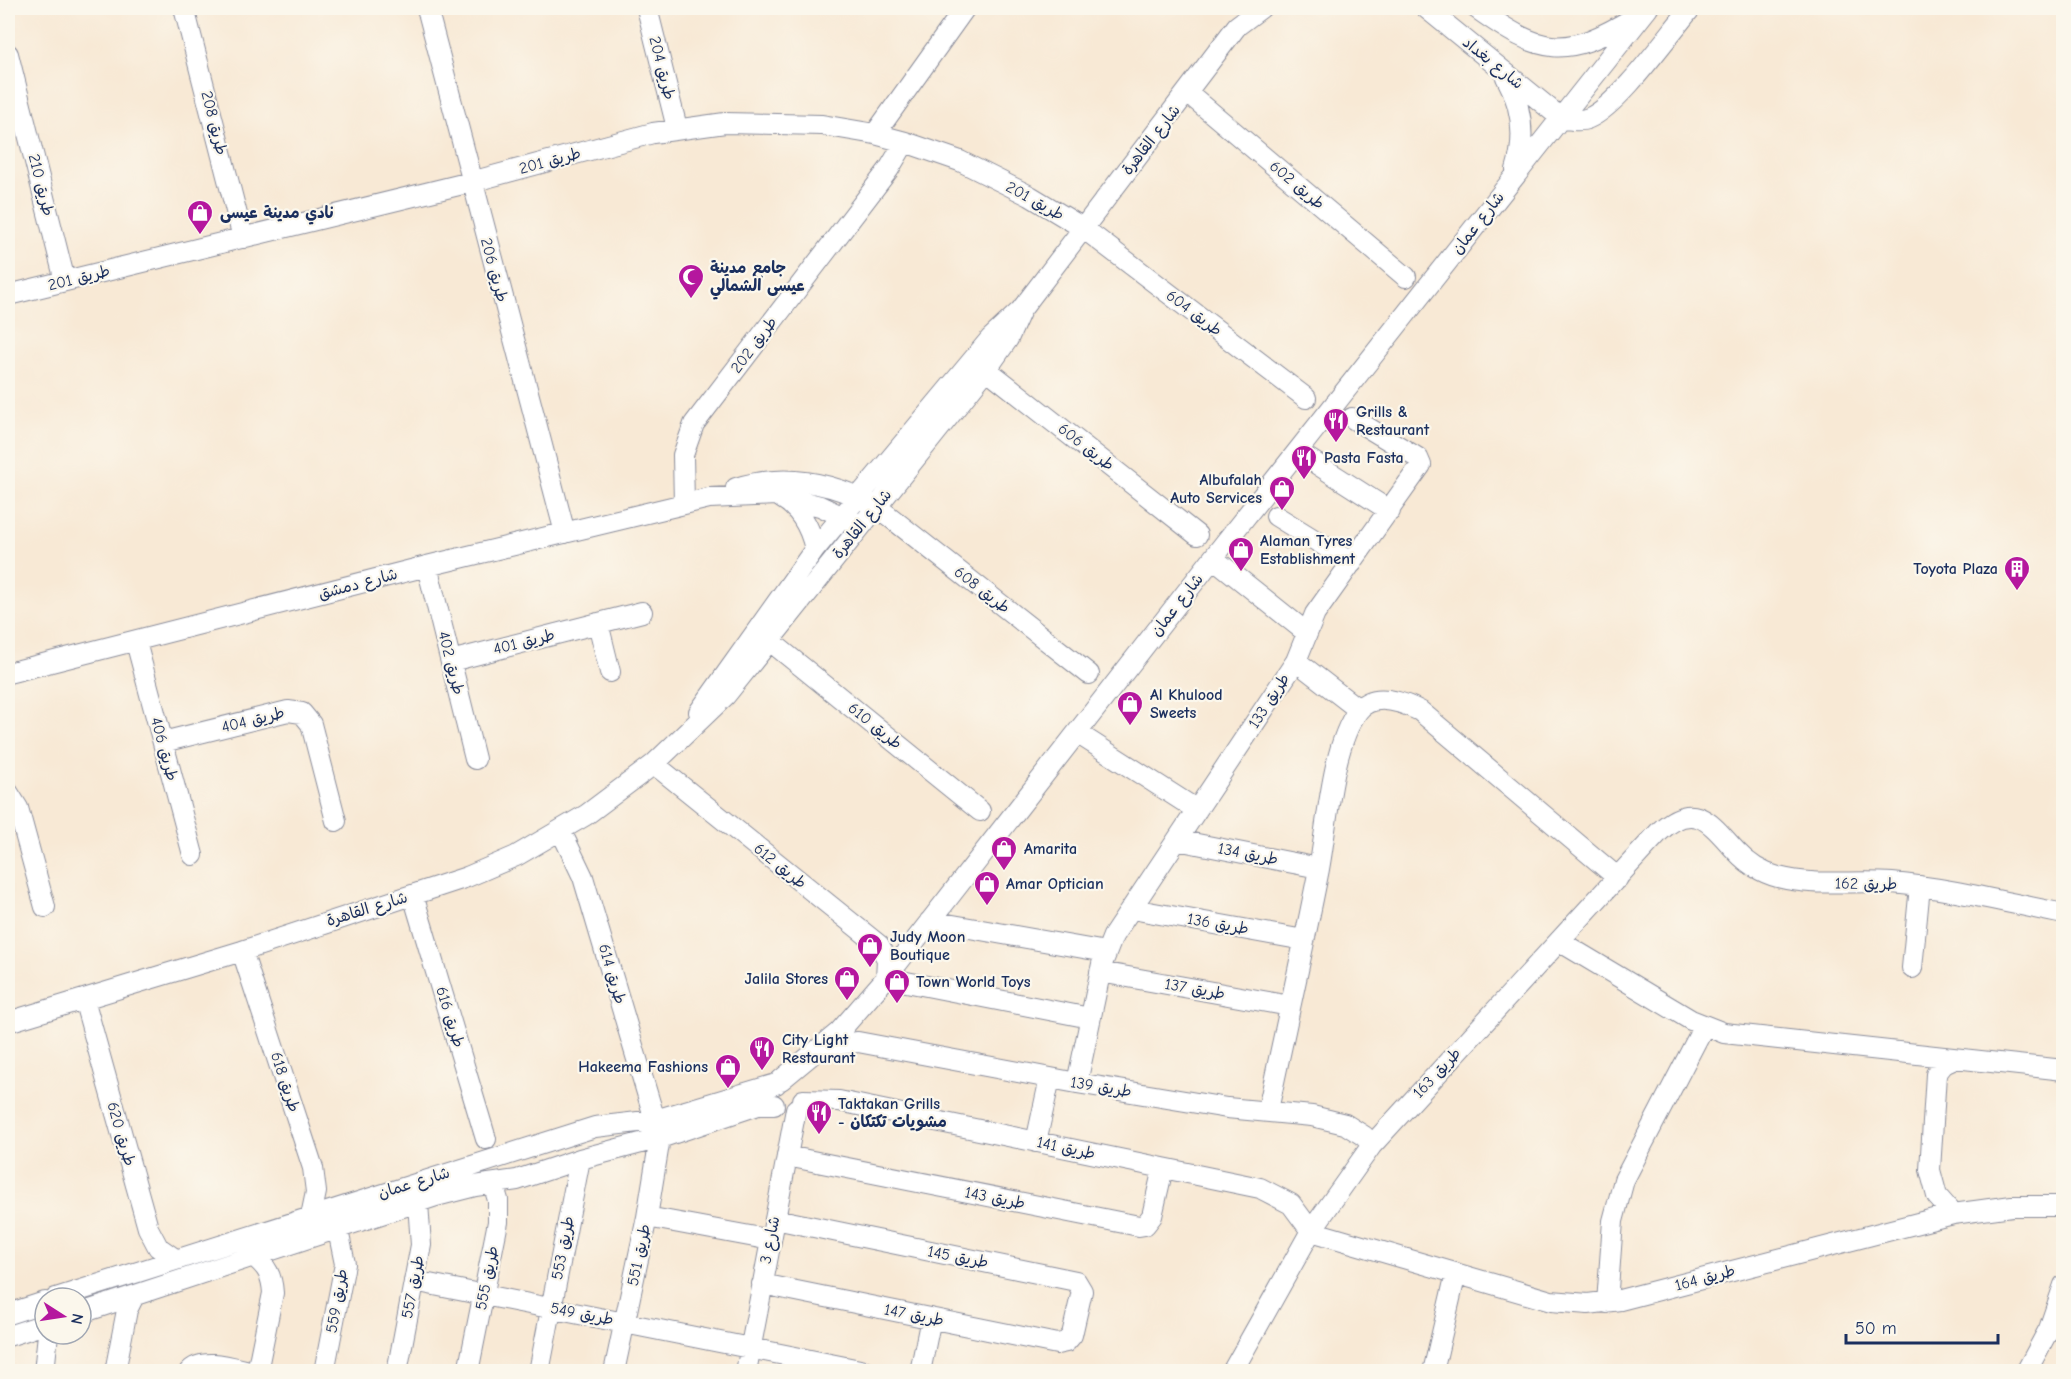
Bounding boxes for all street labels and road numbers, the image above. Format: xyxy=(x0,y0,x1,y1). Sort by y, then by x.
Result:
street label: شارع بغداد xyxy=(1458,33,1527,94)
street label: طريق 204 xyxy=(645,34,679,102)
street label: طريق 208 xyxy=(197,89,231,157)
street label: شارع القاهرة xyxy=(1118,101,1185,180)
street label: طريق 201 xyxy=(517,144,583,178)
street label: طريق 210 xyxy=(25,152,57,218)
street label: طريق 602 xyxy=(1266,157,1328,213)
street label: طريق 201 xyxy=(1003,178,1067,224)
street label: شارع عمان xyxy=(1448,188,1509,259)
street label: طريق 206 xyxy=(477,236,511,304)
street label: طريق 201 xyxy=(46,262,112,294)
street label: طريق 604 xyxy=(1163,286,1225,340)
street label: طريق 202 xyxy=(727,313,781,377)
street label: طريق 606 xyxy=(1054,420,1118,474)
street label: شارع القاهرة xyxy=(829,486,897,564)
street label: طريق 608 xyxy=(951,563,1013,617)
street label: شارع دمشق xyxy=(316,565,400,605)
street label: شارع عمان xyxy=(1147,570,1208,641)
street label: طريق 401 xyxy=(491,626,557,658)
street label: طريق 402 xyxy=(434,629,468,697)
street label: طريق 133 xyxy=(1245,670,1293,732)
street label: طريق 610 xyxy=(845,699,905,753)
street label: طريق 404 xyxy=(220,704,286,736)
street label: طريق 406 xyxy=(147,715,181,783)
street label: طريق 612 xyxy=(750,839,810,893)
street label: طريق 134 xyxy=(1216,839,1280,869)
street label: طريق 162 xyxy=(1835,874,1897,894)
street label: شارع القاهرة xyxy=(324,888,410,932)
street label: طريق 136 xyxy=(1186,910,1250,938)
street label: طريق 614 xyxy=(595,942,629,1006)
street label: طريق 137 xyxy=(1163,975,1227,1003)
street label: طريق 616 xyxy=(432,984,468,1050)
street label: طريق 163 xyxy=(1409,1044,1465,1102)
street label: طريق 618 xyxy=(267,1050,303,1114)
street label: طريق 139 xyxy=(1069,1073,1133,1101)
street label: طريق 620 xyxy=(103,1100,139,1168)
street label: طريق 141 xyxy=(1035,1133,1097,1163)
street label: شارع عمان xyxy=(376,1164,453,1204)
street label: طريق 143 xyxy=(963,1183,1027,1213)
street label: طريق 553 xyxy=(548,1215,578,1281)
street label: شارع 3 xyxy=(757,1215,785,1266)
street label: طريق 551 xyxy=(624,1222,654,1288)
street label: طريق 145 xyxy=(926,1242,990,1272)
street label: طريق 555 xyxy=(472,1244,502,1312)
street label: طريق 557 xyxy=(398,1254,428,1320)
street label: طريق 164 xyxy=(1673,1261,1737,1295)
street label: طريق 559 xyxy=(323,1268,351,1334)
street label: طريق 549 xyxy=(549,1299,615,1329)
street label: طريق 147 xyxy=(883,1300,945,1330)

